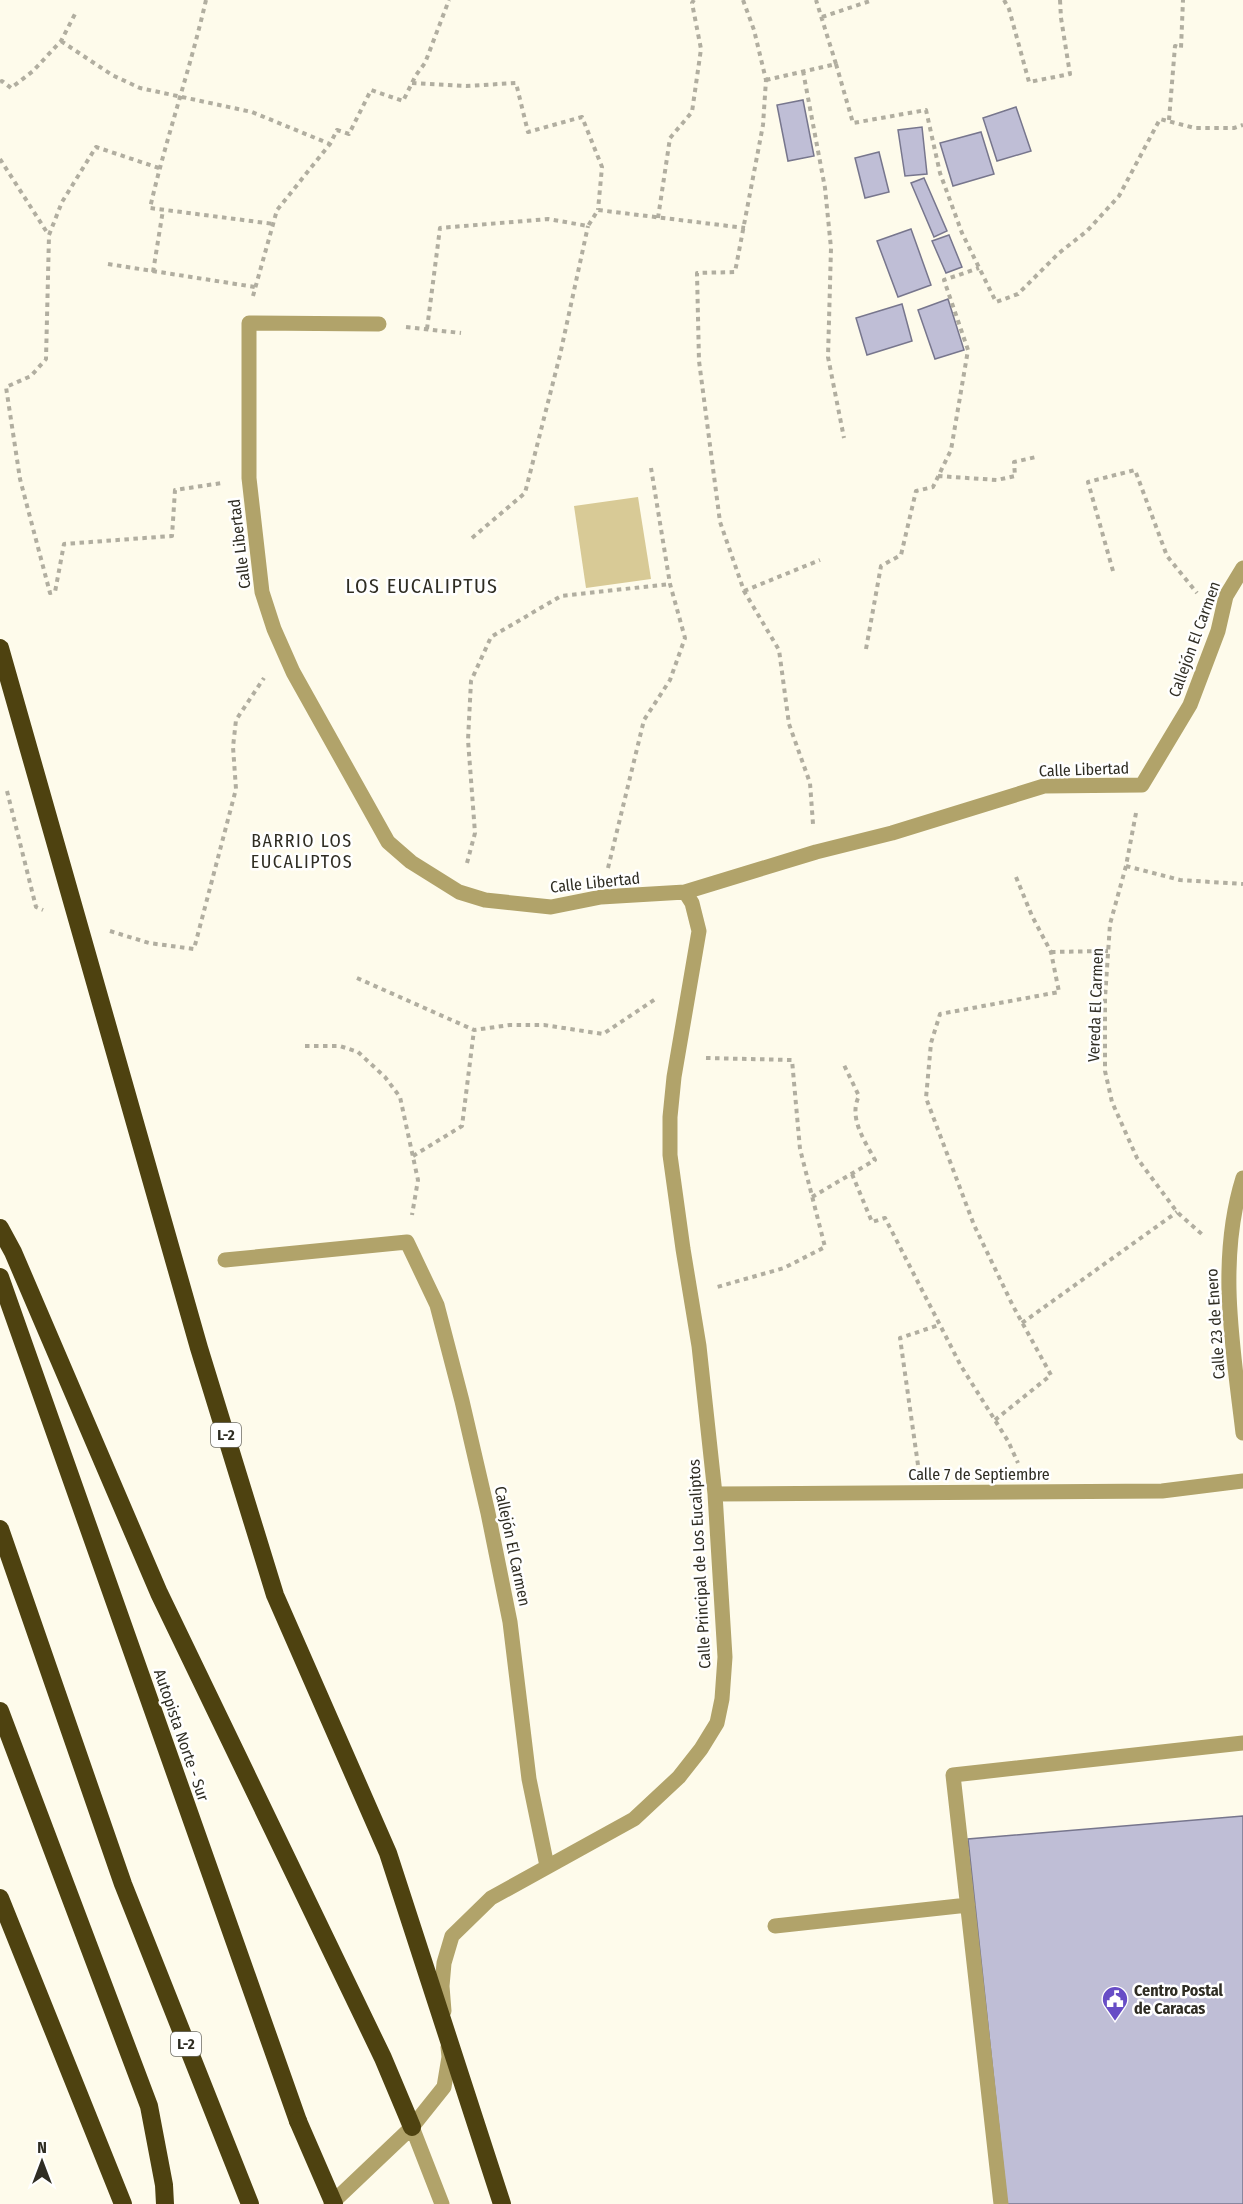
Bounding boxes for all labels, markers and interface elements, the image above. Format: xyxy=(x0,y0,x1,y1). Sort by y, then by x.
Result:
street label: Calle Libertad xyxy=(225,498,254,590)
district label: LOS EUCALIPTUS xyxy=(346,574,498,598)
street label: Callejón El Carmen xyxy=(1165,579,1224,700)
street label: Calle Libertad xyxy=(1039,758,1129,781)
district label: BARRIO LOS EUCALIPTOS xyxy=(251,830,353,873)
street label: Calle Libertad xyxy=(549,868,641,897)
street label: Vereda El Carmen xyxy=(1084,948,1107,1062)
street label: Calle 23 de Enero xyxy=(1202,1268,1229,1380)
road number: L-2 xyxy=(211,1423,241,1447)
street label: Calle Principal de Los Eucaliptos xyxy=(685,1459,714,1669)
street label: Calle 7 de Septiembre xyxy=(908,1465,1050,1484)
street label: Callejón El Carmen xyxy=(491,1484,534,1608)
street label: Autopista Norte - Sur xyxy=(150,1667,213,1804)
place label: Centro Postal de Caracas xyxy=(1134,1981,1224,2018)
public building icon: Centro Postal de Caracas xyxy=(1100,1984,1130,2022)
road number: L-2 xyxy=(171,2032,201,2056)
north arrow xyxy=(12,2132,72,2192)
text: N xyxy=(37,2138,47,2157)

